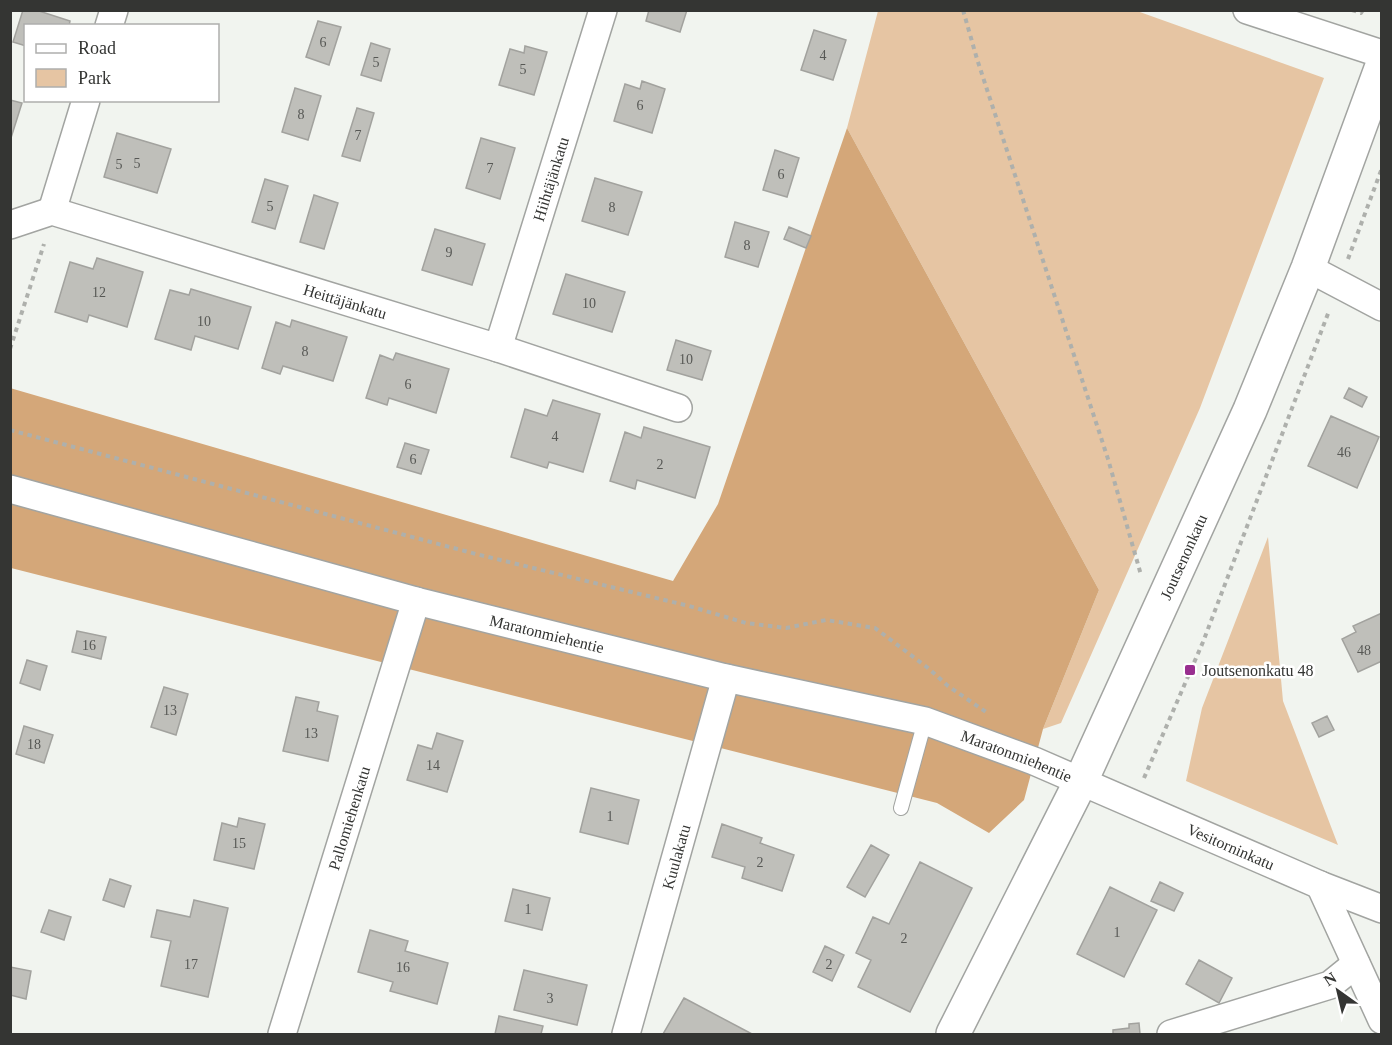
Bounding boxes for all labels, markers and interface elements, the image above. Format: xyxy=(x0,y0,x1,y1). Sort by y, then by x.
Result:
legend xyxy=(24,24,219,102)
house number: 6 xyxy=(320,35,327,50)
text: Road xyxy=(78,38,116,58)
house number: 4 xyxy=(820,48,827,63)
house number: 5 xyxy=(373,55,380,70)
house number: 5 xyxy=(520,62,527,77)
text: Park xyxy=(78,68,111,88)
house number: 6 xyxy=(637,98,644,113)
house number: 8 xyxy=(298,107,305,122)
house number: 7 xyxy=(355,128,362,143)
street label: Hiihtäjänkatu xyxy=(530,135,572,223)
house number: 5 xyxy=(134,156,141,171)
house number: 5 xyxy=(116,157,123,172)
house number: 7 xyxy=(487,161,494,176)
house number: 6 xyxy=(778,167,785,182)
house number: 5 xyxy=(267,199,274,214)
house number: 8 xyxy=(609,200,616,215)
house number: 8 xyxy=(744,238,751,253)
house number: 9 xyxy=(446,245,453,260)
street label: Heittäjänkatu xyxy=(301,281,389,322)
house number: 12 xyxy=(92,285,106,300)
house number: 10 xyxy=(582,296,596,311)
house number: 10 xyxy=(197,314,211,329)
house number: 8 xyxy=(302,344,309,359)
house number: 10 xyxy=(679,352,693,367)
house number: 6 xyxy=(405,377,412,392)
house number: 4 xyxy=(552,429,559,444)
house number: 46 xyxy=(1337,445,1351,460)
house number: 6 xyxy=(410,452,417,467)
house number: 2 xyxy=(657,457,664,472)
street label: Joutsenonkatu xyxy=(1157,512,1210,602)
street label: Maratonmiehentie xyxy=(488,612,606,656)
house number: 16 xyxy=(82,638,96,653)
house number: 48 xyxy=(1357,643,1371,658)
place label: Joutsenonkatu 48 xyxy=(1202,662,1314,679)
marker: Joutsenonkatu 48 xyxy=(1183,663,1197,677)
house number: 13 xyxy=(163,703,177,718)
house number: 13 xyxy=(304,726,318,741)
street label: Maratonmiehentie xyxy=(959,727,1074,785)
house number: 18 xyxy=(27,737,41,752)
house number: 14 xyxy=(426,758,440,773)
street label: Pallomiehenkatu xyxy=(325,764,373,872)
house number: 1 xyxy=(607,809,614,824)
street label: Vesitorninkatu xyxy=(1185,820,1277,873)
street label: Kuulakatu xyxy=(659,823,693,891)
house number: 15 xyxy=(232,836,246,851)
house number: 2 xyxy=(757,855,764,870)
house number: 1 xyxy=(525,902,532,917)
house number: 1 xyxy=(1114,925,1121,940)
house number: 2 xyxy=(901,931,908,946)
house number: 17 xyxy=(184,957,198,972)
house number: 2 xyxy=(826,957,833,972)
house number: 16 xyxy=(396,960,410,975)
north arrow xyxy=(1308,961,1368,1021)
text: N xyxy=(1320,968,1340,989)
house number: 3 xyxy=(547,991,554,1006)

